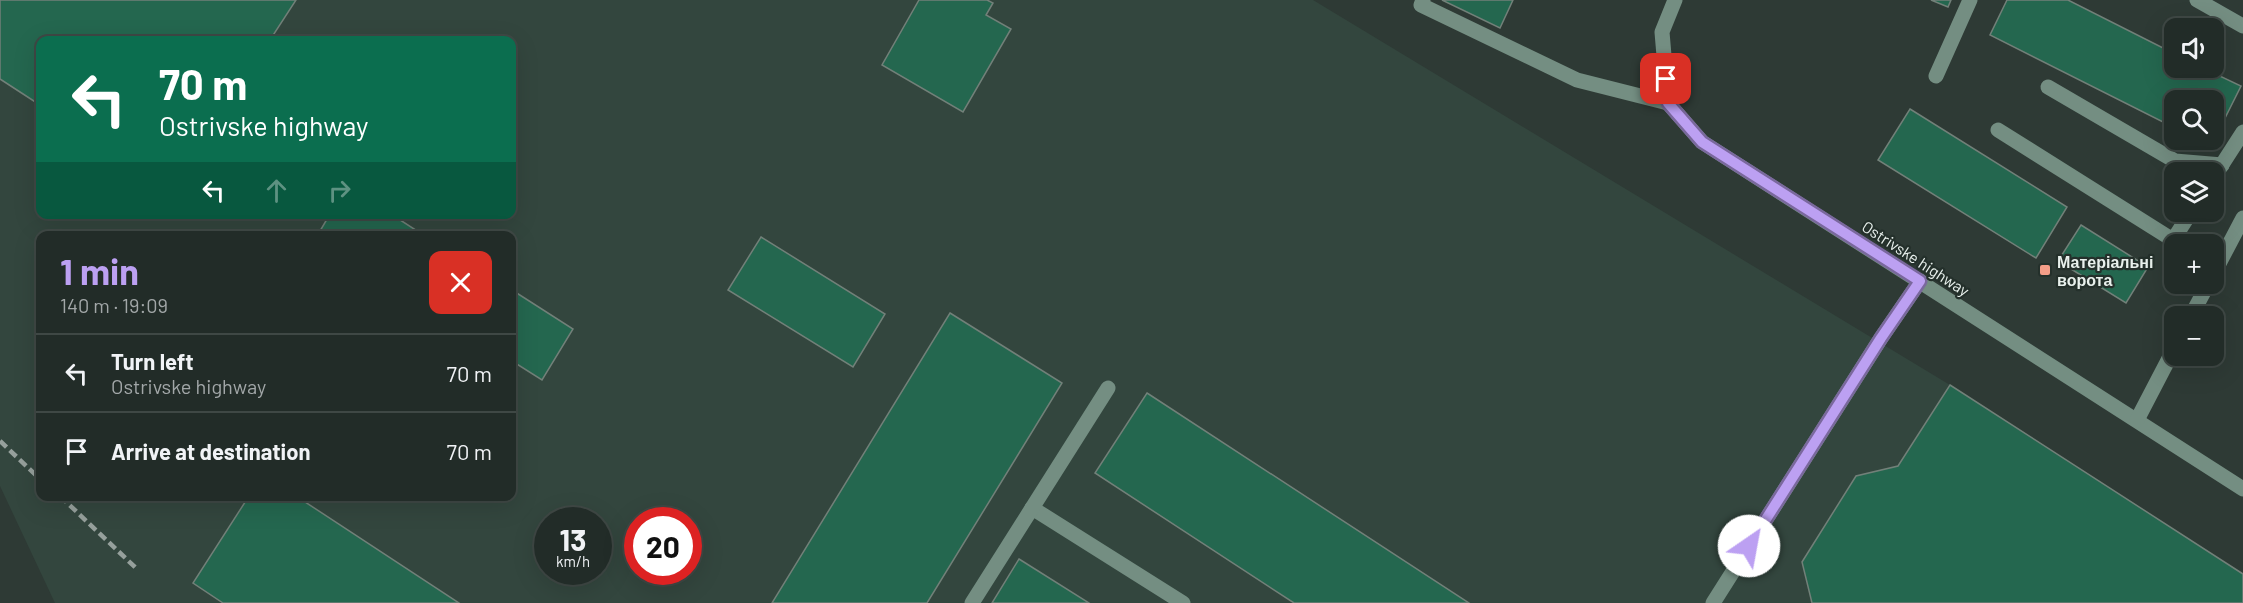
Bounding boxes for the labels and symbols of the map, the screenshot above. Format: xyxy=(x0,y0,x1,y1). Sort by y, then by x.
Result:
pin xyxy=(1640,53,1691,104)
street label: Ostrivske highway xyxy=(1859,216,1974,300)
place label: Матеріальні ворота xyxy=(2057,252,2153,289)
marker: Матеріальні ворота xyxy=(2038,263,2052,277)
speed limit sign: 20 xyxy=(624,507,702,585)
position arrow xyxy=(1717,514,1781,578)

